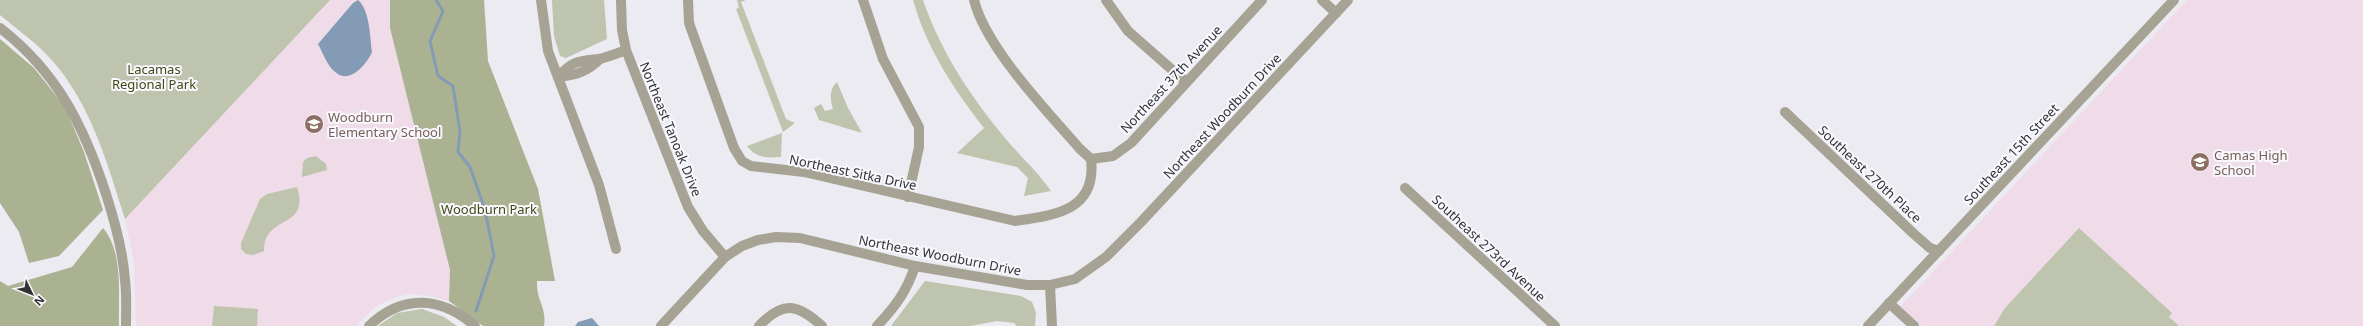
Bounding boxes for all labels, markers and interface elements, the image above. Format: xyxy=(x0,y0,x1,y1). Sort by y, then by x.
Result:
street label: Northeast 37th Avenue xyxy=(1116,21,1226,137)
street label: Northeast Woodburn Drive xyxy=(1159,49,1285,183)
street label: Northeast Tanoak Drive xyxy=(636,59,706,199)
park label: Lacamas Regional Park xyxy=(112,60,196,93)
street label: Southeast 15th Street xyxy=(1959,99,2063,208)
place label: Woodburn Elementary School xyxy=(328,108,441,141)
school or university icon: Woodburn Elementary School xyxy=(303,113,325,135)
street label: Southeast 270th Place xyxy=(1814,121,1926,227)
place label: Camas High School xyxy=(2214,146,2288,179)
street label: Northeast Sitka Drive xyxy=(788,150,918,194)
school or university icon: Camas High School xyxy=(2189,151,2211,173)
street label: Southeast 273rd Avenue xyxy=(1428,191,1550,305)
park label: Woodburn Park xyxy=(441,200,537,218)
street label: Northeast Woodburn Drive xyxy=(857,230,1023,280)
north arrow xyxy=(12,274,52,314)
text: N xyxy=(31,293,48,310)

